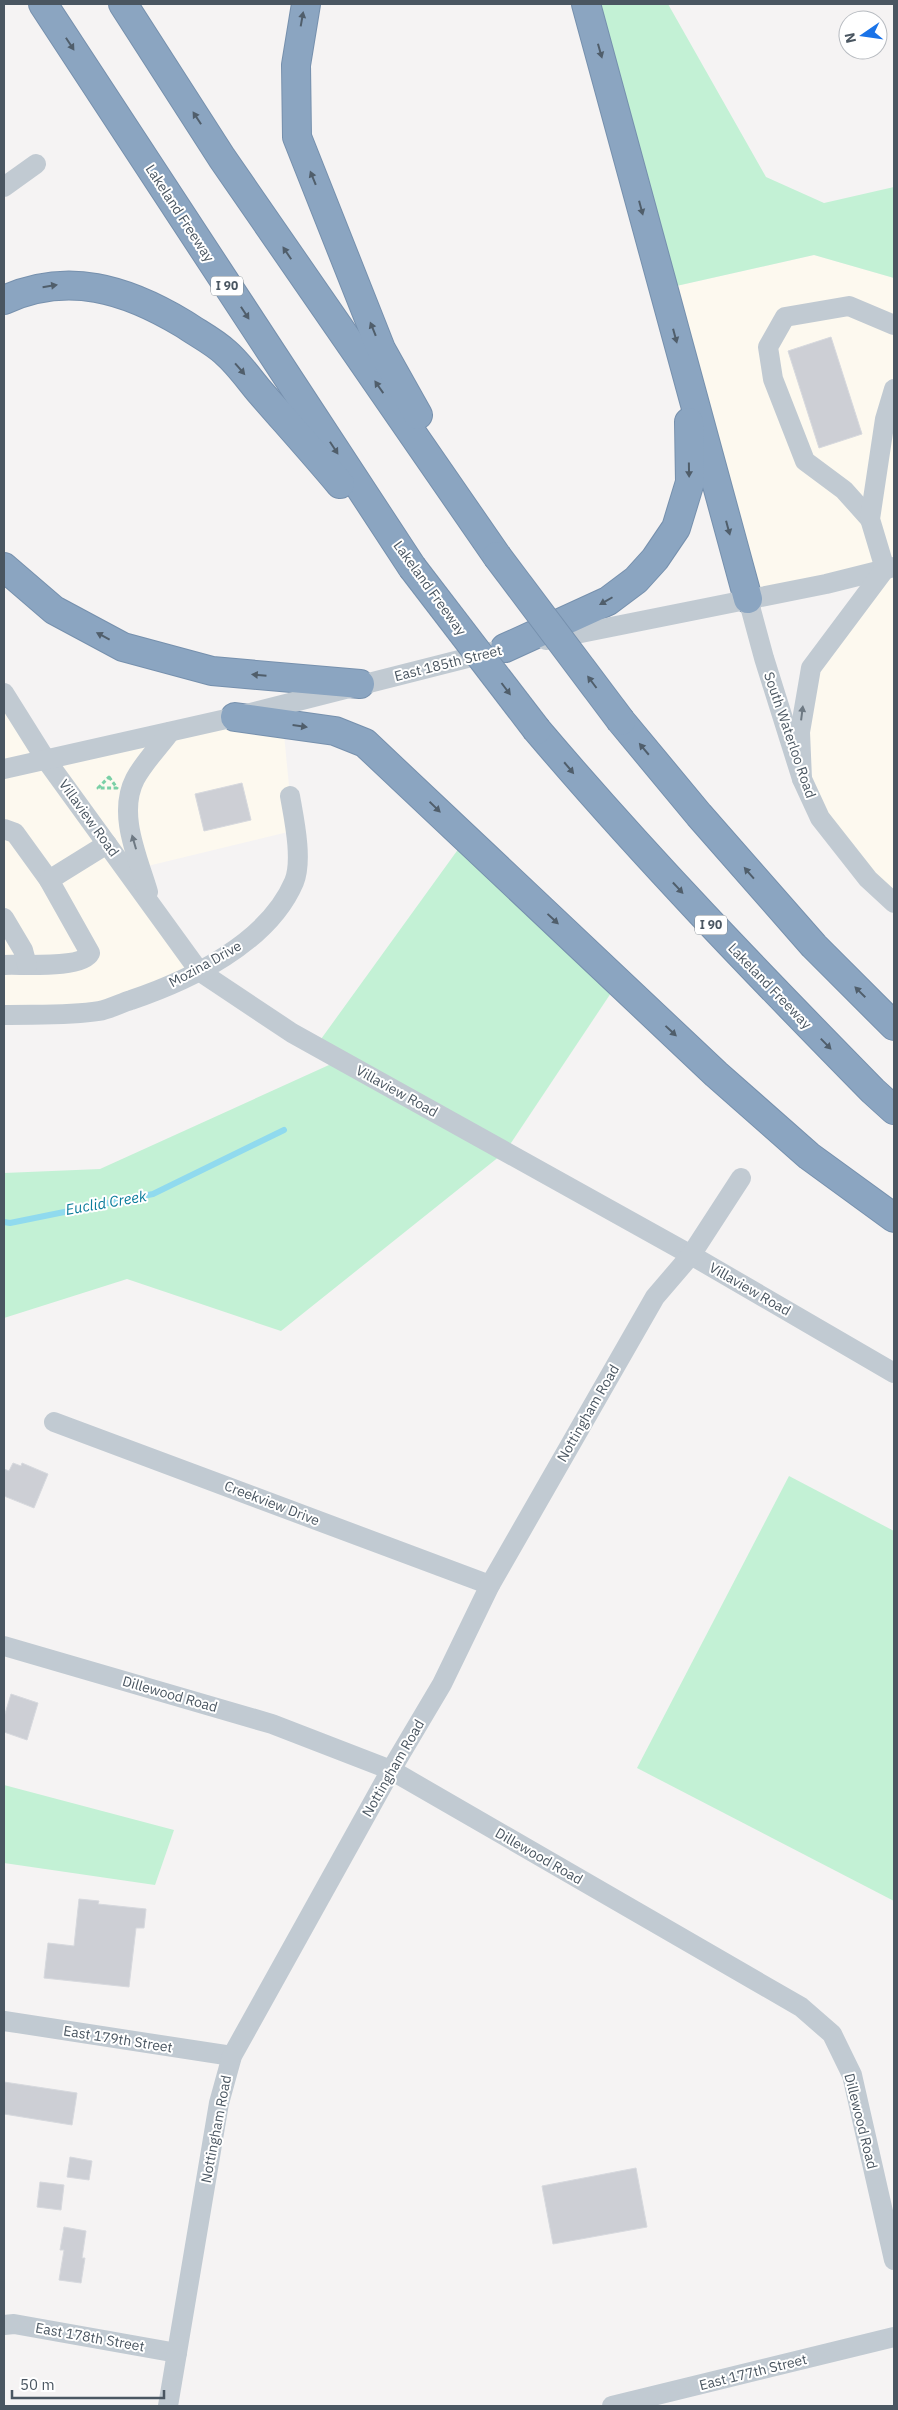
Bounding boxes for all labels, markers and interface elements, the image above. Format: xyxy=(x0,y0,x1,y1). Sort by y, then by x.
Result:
north arrow xyxy=(838,10,888,60)
one-way arrow xyxy=(298,12,306,27)
text: N xyxy=(840,31,860,45)
one-way arrow xyxy=(65,38,75,51)
one-way arrow xyxy=(596,43,604,58)
one-way arrow xyxy=(192,112,201,125)
street label: Lakeland Freeway xyxy=(142,161,218,265)
one-way arrow xyxy=(309,171,317,185)
one-way arrow xyxy=(637,200,645,215)
one-way arrow xyxy=(282,246,292,260)
road number: I 90 xyxy=(211,276,243,296)
one-way arrow xyxy=(43,282,59,290)
one-way arrow xyxy=(240,306,250,319)
one-way arrow xyxy=(369,321,377,336)
one-way arrow xyxy=(672,328,680,343)
one-way arrow xyxy=(235,363,246,376)
one-way arrow xyxy=(374,380,384,394)
one-way arrow xyxy=(329,442,339,455)
one-way arrow xyxy=(685,462,693,478)
one-way arrow xyxy=(724,520,732,535)
street label: Lakeland Freeway xyxy=(390,537,470,639)
one-way arrow xyxy=(600,597,613,606)
one-way arrow xyxy=(95,632,110,640)
street label: East 185th Street xyxy=(392,641,504,685)
street label: South Waterloo Road xyxy=(760,669,820,801)
one-way arrow xyxy=(251,671,267,679)
one-way arrow xyxy=(587,675,597,689)
one-way arrow xyxy=(500,682,511,695)
one-way arrow xyxy=(798,705,806,721)
one-way arrow xyxy=(293,723,309,731)
one-way arrow xyxy=(639,743,650,755)
one-way arrow xyxy=(563,761,574,774)
street label: Villaview Road xyxy=(55,776,123,860)
one-way arrow xyxy=(429,801,441,813)
one-way arrow xyxy=(130,835,138,850)
one-way arrow xyxy=(744,866,755,879)
one-way arrow xyxy=(672,882,684,894)
one-way arrow xyxy=(547,913,559,925)
road number: I 90 xyxy=(695,916,727,934)
street label: Mozina Drive xyxy=(165,937,245,991)
street label: Lakeland Freeway xyxy=(724,939,816,1033)
one-way arrow xyxy=(854,986,866,998)
one-way arrow xyxy=(665,1025,677,1037)
one-way arrow xyxy=(820,1037,832,1049)
street label: Villaview Road xyxy=(353,1061,441,1121)
water label: Euclid Creek xyxy=(64,1186,148,1219)
street label: Villaview Road xyxy=(706,1258,794,1320)
street label: Nottingham Road xyxy=(553,1361,623,1465)
street label: Creekview Drive xyxy=(222,1477,323,1530)
street label: Dillewood Road xyxy=(120,1672,220,1716)
street label: Nottingham Road xyxy=(358,1716,428,1820)
street label: Dillewood Road xyxy=(492,1824,586,1888)
street label: East 179th Street xyxy=(62,2021,174,2057)
street label: Dillewood Road xyxy=(840,2071,882,2171)
street label: Nottingham Road xyxy=(197,2074,235,2184)
street label: East 178th Street xyxy=(34,2319,146,2355)
street label: East 177th Street xyxy=(697,2350,809,2394)
scale bar xyxy=(12,2368,165,2400)
text: 50 m xyxy=(20,2375,55,2394)

